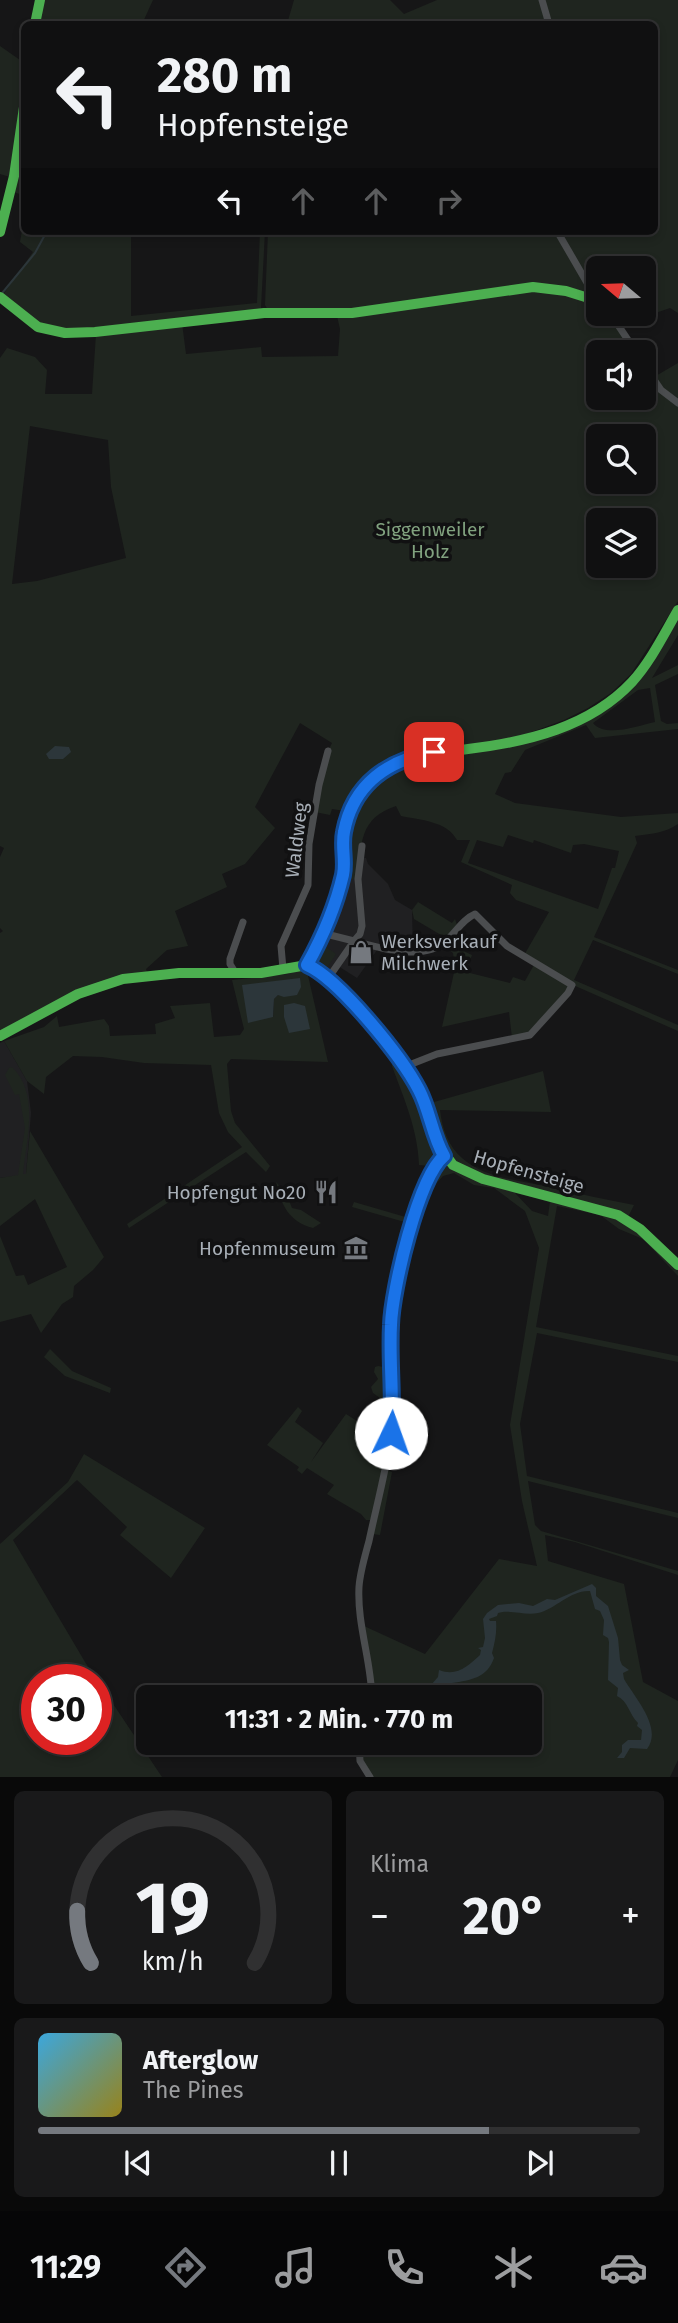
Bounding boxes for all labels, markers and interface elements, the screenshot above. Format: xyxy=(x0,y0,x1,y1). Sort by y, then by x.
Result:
text: 280 m xyxy=(157,46,293,105)
icon: left xyxy=(42,49,133,140)
text: Hopfensteige xyxy=(157,106,349,144)
icon: left xyxy=(211,182,249,220)
icon: ahead xyxy=(284,182,322,220)
icon: ahead xyxy=(357,182,395,220)
icon: right xyxy=(430,182,468,220)
north arrow xyxy=(586,256,656,326)
map controls xyxy=(586,256,656,578)
button: sound xyxy=(586,340,656,410)
button: search xyxy=(586,424,656,494)
button: layers xyxy=(586,508,656,578)
park label: Siggenweiler Holz xyxy=(375,518,485,563)
pin xyxy=(404,722,464,782)
icon: arrive xyxy=(415,733,453,771)
street label: Waldweg xyxy=(280,801,313,879)
place label: Werksverkauf Milchwerk xyxy=(381,930,498,975)
shop icon: Werksverkauf Milchwerk xyxy=(347,938,375,966)
street label: Hopfensteige xyxy=(471,1145,587,1198)
restaurant icon: Hopfengut No20 xyxy=(312,1178,340,1206)
place label: Hopfengut No20 xyxy=(167,1181,306,1204)
museum icon: Hopfenmuseum xyxy=(342,1234,370,1262)
place label: Hopfenmuseum xyxy=(199,1237,336,1260)
position arrow xyxy=(354,1396,428,1470)
speed limit sign: 30 xyxy=(21,1664,112,1755)
text: 11:31 · 2 Min. · 770 m xyxy=(225,1704,453,1735)
text: Klima xyxy=(370,1850,429,1878)
text: 19 xyxy=(136,1866,210,1953)
text: 20° xyxy=(463,1885,547,1948)
text: − xyxy=(370,1893,389,1939)
text: + xyxy=(621,1893,640,1939)
text: km/h xyxy=(142,1947,204,1977)
text: Afterglow xyxy=(143,2045,258,2076)
text: The Pines xyxy=(143,2076,244,2104)
icon: previous xyxy=(119,2144,157,2182)
icon: pause xyxy=(320,2144,358,2182)
icon: next xyxy=(521,2144,559,2182)
icon: directions xyxy=(161,2243,210,2292)
icon: music xyxy=(271,2243,320,2292)
icon: phone xyxy=(380,2243,429,2292)
icon: climate xyxy=(489,2243,538,2292)
icon: car xyxy=(599,2243,648,2292)
text: 11:29 xyxy=(30,2248,101,2286)

